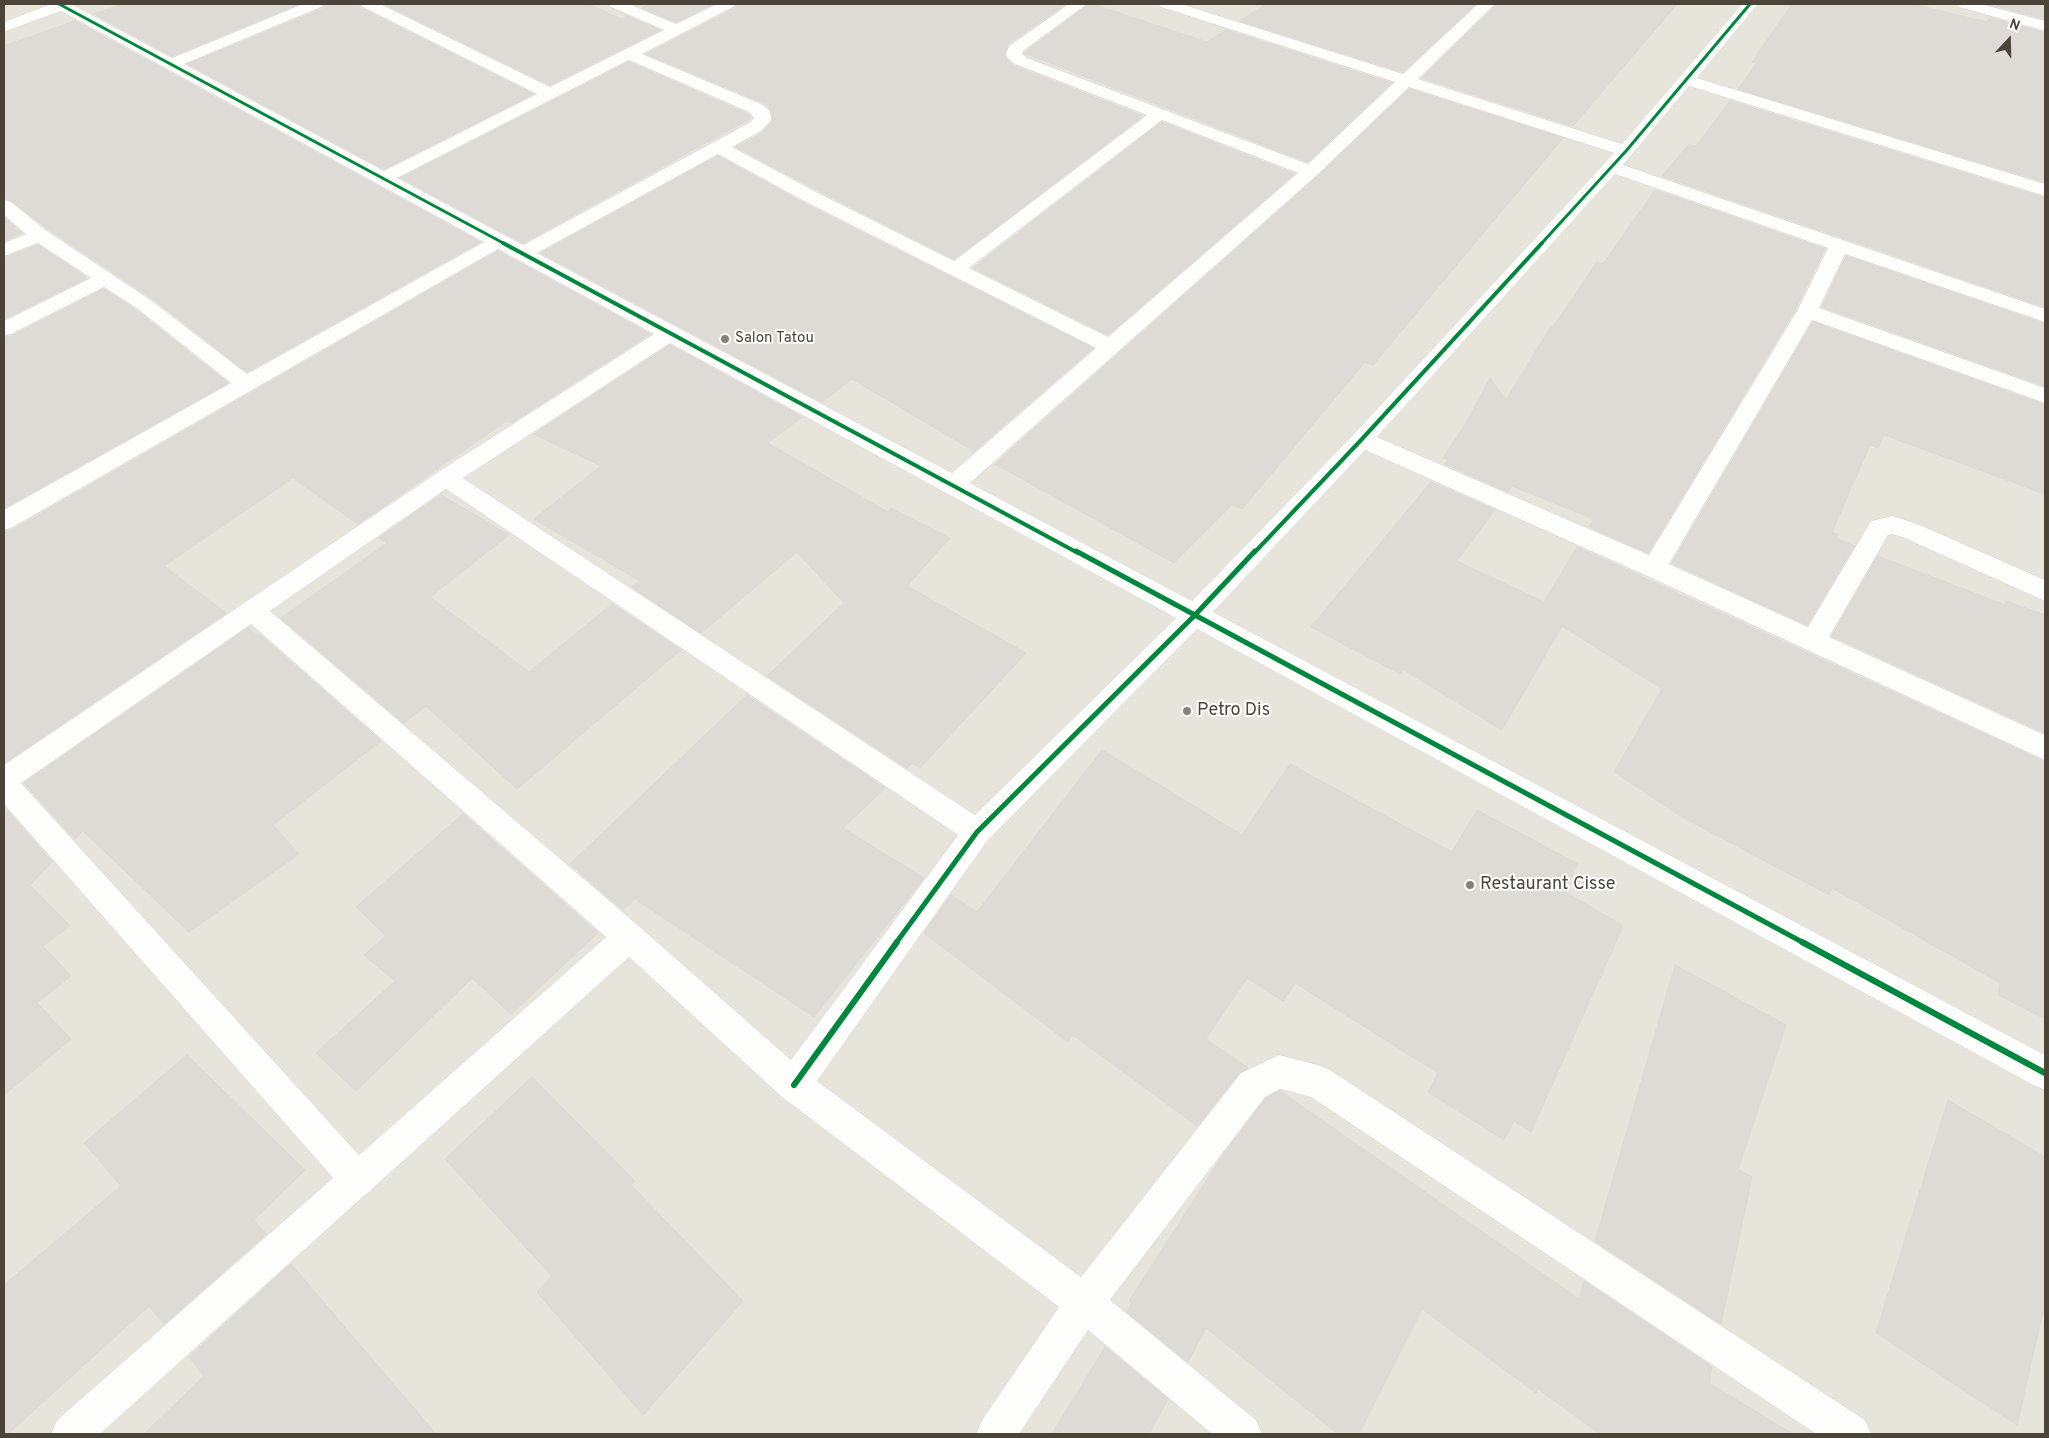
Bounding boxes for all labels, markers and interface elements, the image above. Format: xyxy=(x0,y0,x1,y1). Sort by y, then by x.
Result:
north arrow xyxy=(1984,15,2034,65)
text: N xyxy=(2007,16,2022,35)
place label: Salon Tatou xyxy=(735,330,814,348)
marker: Salon Tatou xyxy=(719,333,731,345)
place label: Petro Dis xyxy=(1197,700,1270,722)
marker: Petro Dis xyxy=(1181,705,1193,717)
place label: Restaurant Cisse xyxy=(1480,874,1615,896)
marker: Restaurant Cisse xyxy=(1464,879,1476,891)

